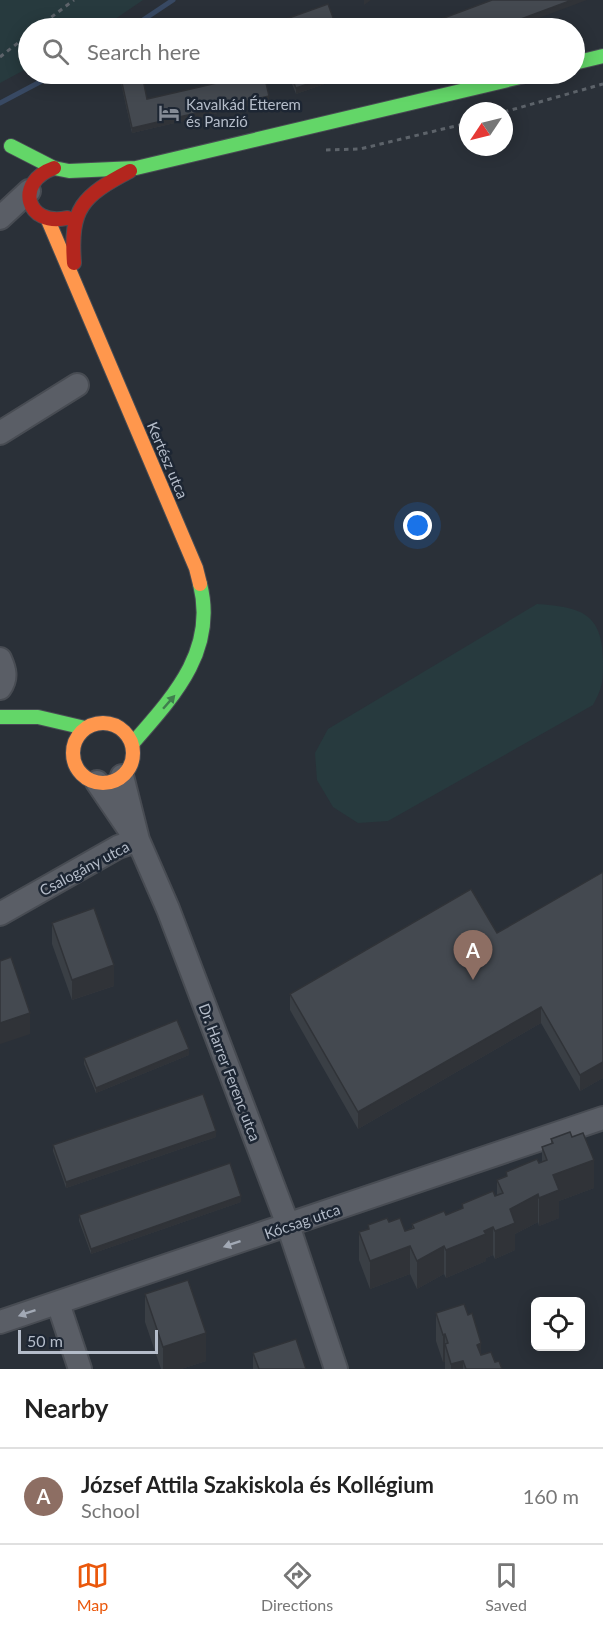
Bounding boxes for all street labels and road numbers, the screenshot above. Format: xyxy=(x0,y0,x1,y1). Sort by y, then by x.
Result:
street label: Kertész utca xyxy=(144,419,192,501)
street label: Csalogány utca xyxy=(36,837,132,899)
street label: Dr. Harrer Ferenc utca xyxy=(195,1001,265,1143)
street label: Kócsag utca xyxy=(262,1200,342,1242)

